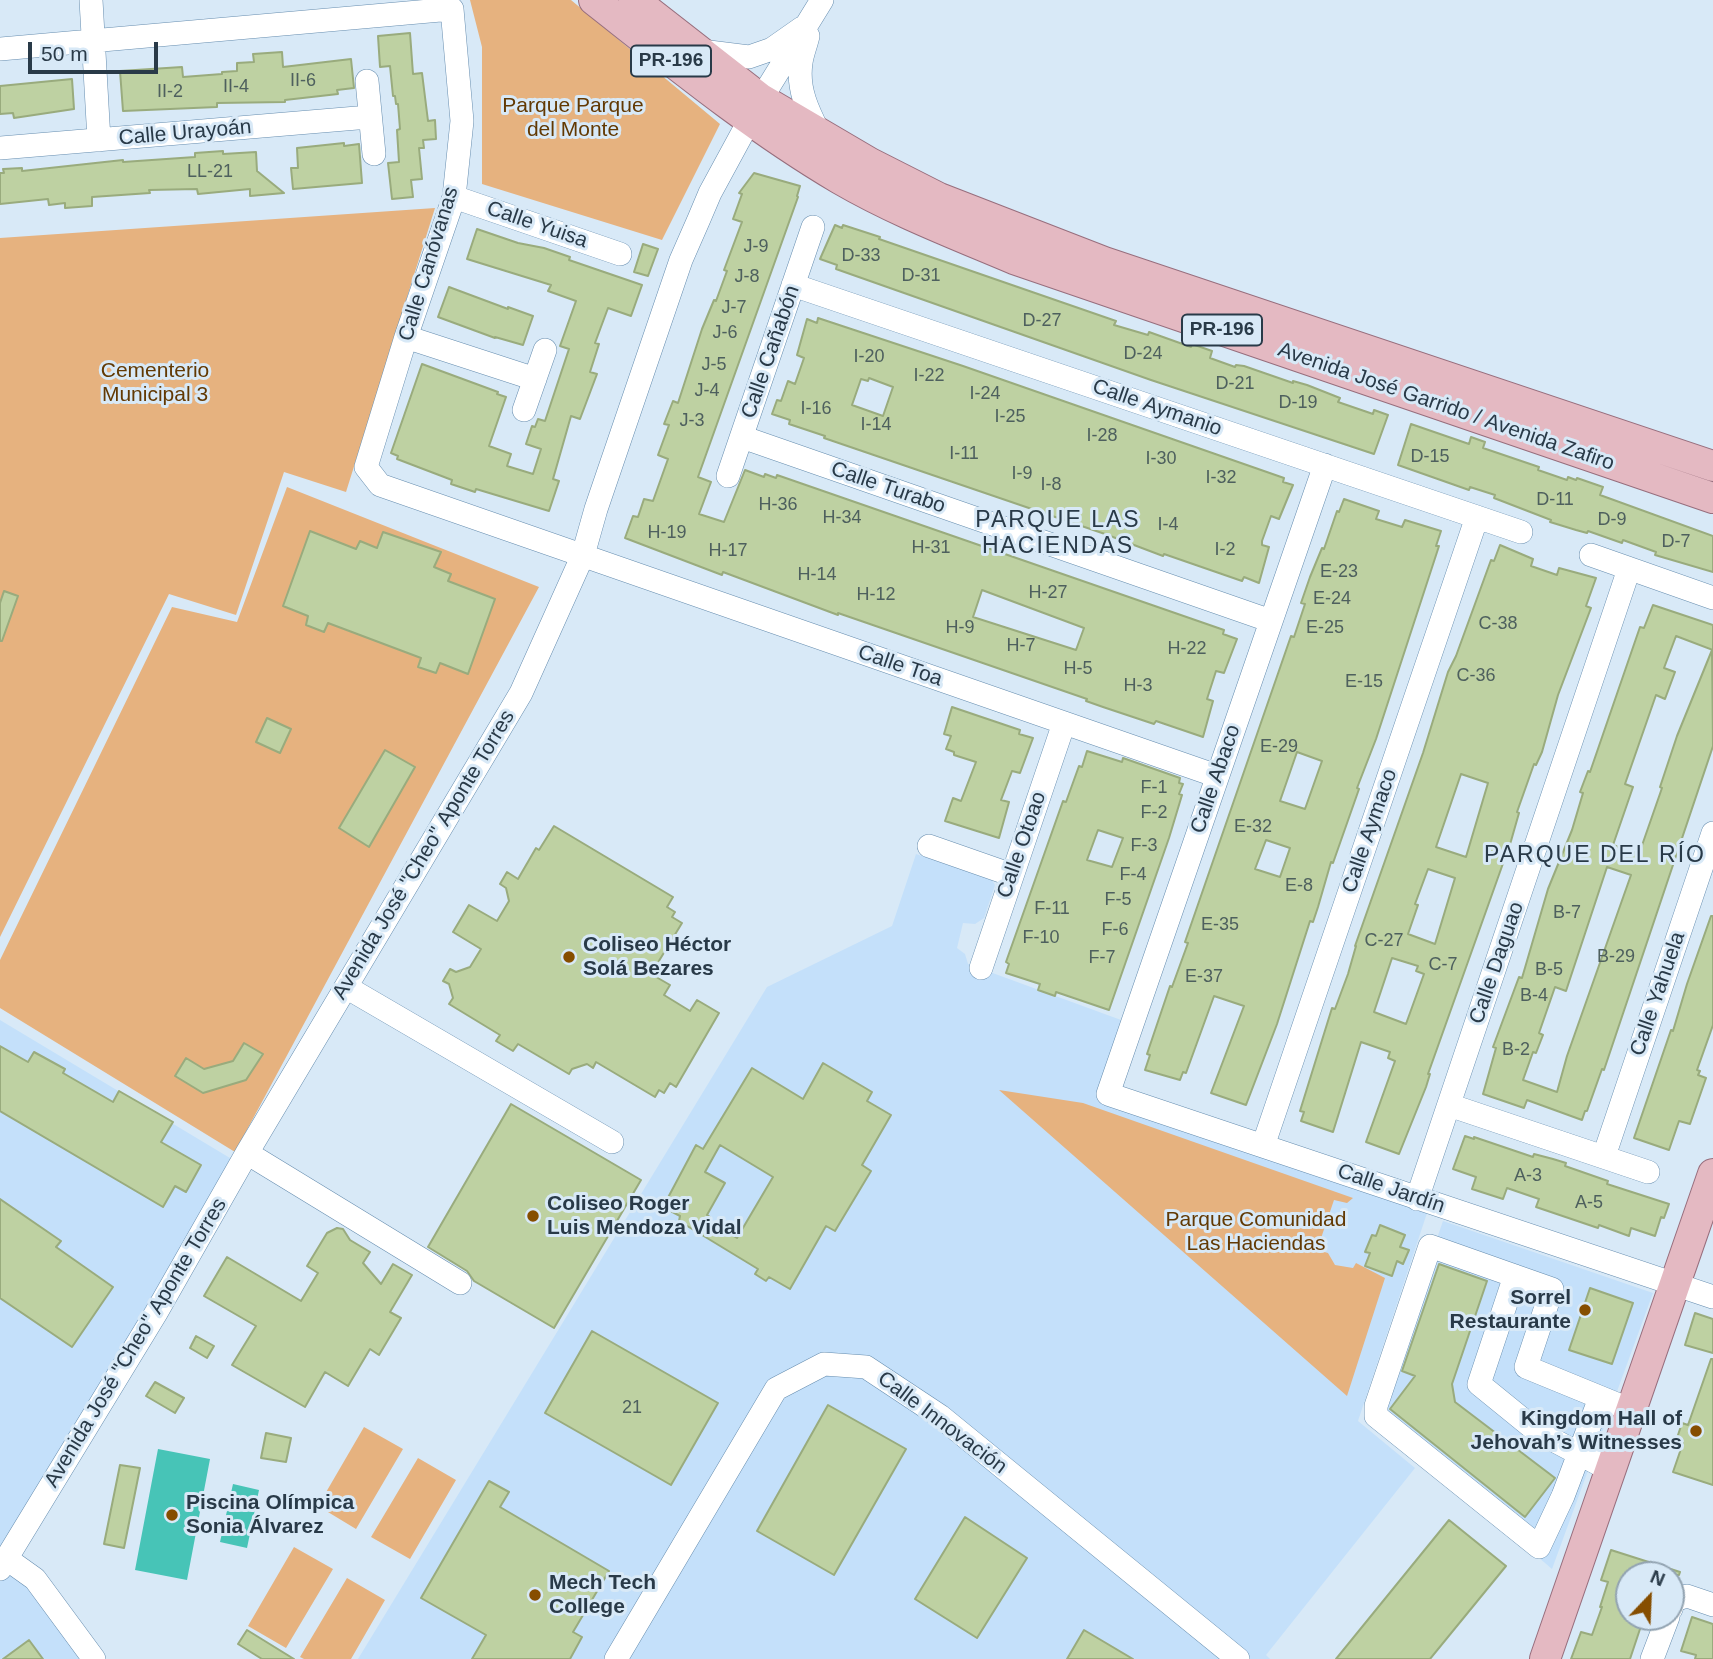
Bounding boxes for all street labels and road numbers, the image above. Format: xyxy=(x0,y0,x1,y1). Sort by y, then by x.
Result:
road number: PR-196 xyxy=(631,45,711,76)
street label: Calle Urayoán xyxy=(118,115,252,151)
street label: Calle Canóvanas xyxy=(394,184,464,344)
street label: Calle Yuisa xyxy=(483,196,591,254)
street label: Calle Cañabón xyxy=(736,282,806,422)
road number: PR-196 xyxy=(1182,314,1262,346)
street label: Avenida José Garrido / Avenida Zafiro xyxy=(1274,337,1618,477)
street label: Calle Aymanio xyxy=(1089,374,1225,442)
street label: Calle Turabo xyxy=(827,457,949,519)
street label: Calle Toa xyxy=(855,640,945,692)
street label: Avenida José "Cheo" Aponte Torres xyxy=(327,706,521,1004)
street label: Calle Abaco xyxy=(1186,721,1246,837)
street label: Calle Aymaco xyxy=(1337,766,1403,896)
street label: Calle Otoao xyxy=(992,788,1052,902)
street label: Calle Daguao xyxy=(1464,899,1530,1027)
street label: Calle Yahuela xyxy=(1625,929,1691,1059)
street label: Calle Jardín xyxy=(1334,1159,1448,1219)
street label: Avenida José "Cheo" Aponte Torres xyxy=(39,1194,233,1492)
street label: Calle Innovación xyxy=(872,1366,1012,1480)

